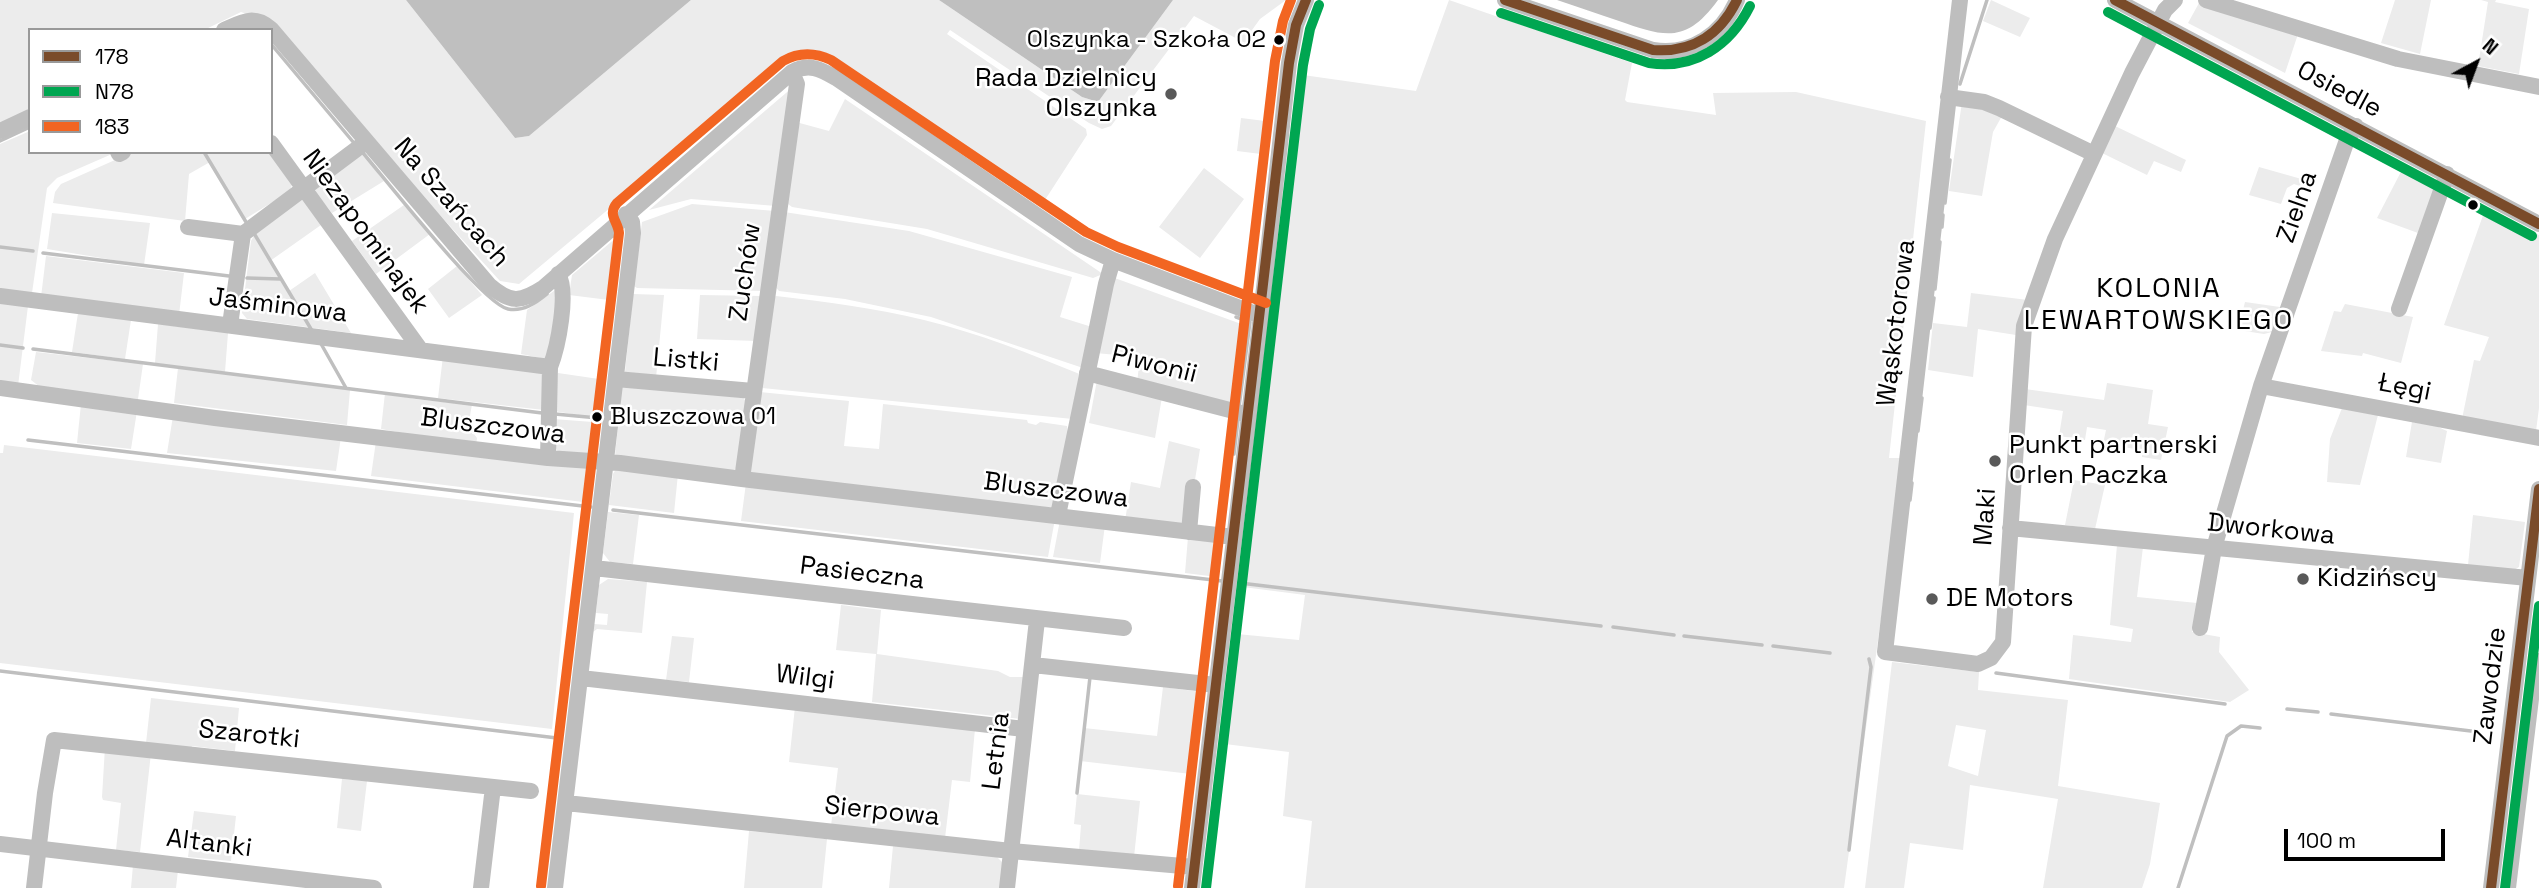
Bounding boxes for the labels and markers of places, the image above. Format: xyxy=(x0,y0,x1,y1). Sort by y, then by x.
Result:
place label: Olszynka - Szkoła 02 xyxy=(1027,26,1266,54)
marker: Olszynka - Szkoła 02 xyxy=(1272,33,1286,47)
place label: Rada Dzielnicy Olszynka xyxy=(975,63,1157,124)
marker: Rada Dzielnicy Olszynka xyxy=(1163,86,1179,102)
unlabelled marker xyxy=(2466,198,2480,212)
place label: Bluszczowa 01 xyxy=(610,403,776,431)
marker: Bluszczowa 01 xyxy=(590,410,604,424)
place label: Punkt partnerski Orlen Paczka xyxy=(2009,430,2217,492)
marker: Punkt partnerski Orlen Paczka xyxy=(1987,453,2003,469)
place label: Kidzińscy xyxy=(2317,563,2437,595)
marker: Kidzińscy xyxy=(2295,571,2311,587)
place label: DE Motors xyxy=(1946,583,2073,615)
marker: DE Motors xyxy=(1924,591,1940,607)

